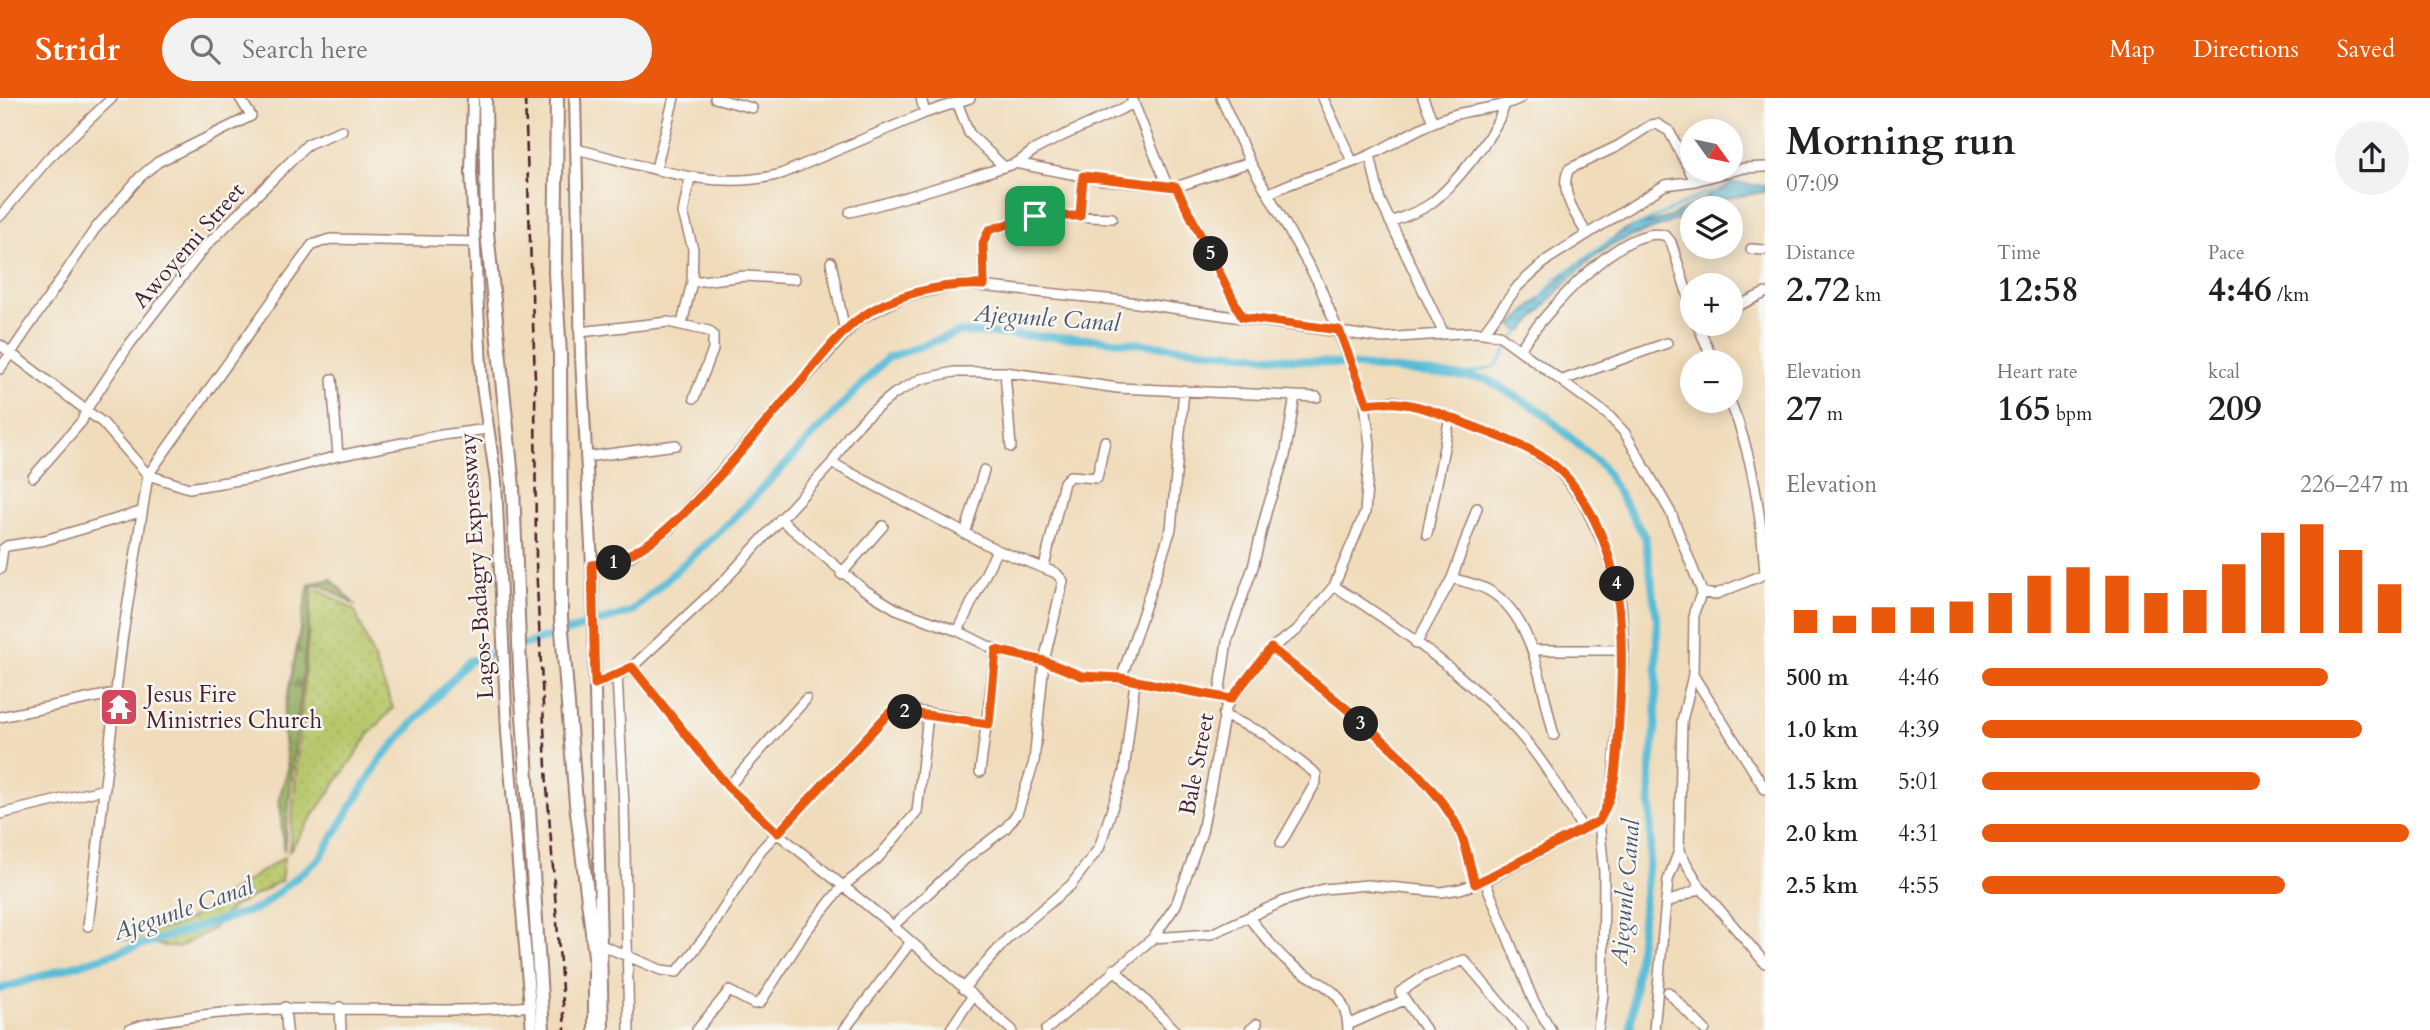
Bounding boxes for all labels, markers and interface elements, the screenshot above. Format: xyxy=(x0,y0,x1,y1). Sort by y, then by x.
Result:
search box xyxy=(162,18,652,81)
text: Stridr xyxy=(35,27,120,72)
icon: search xyxy=(186,30,224,68)
text: Search here xyxy=(242,32,368,67)
text: Map xyxy=(2109,33,2155,66)
text: Directions xyxy=(2193,33,2299,66)
text: Saved xyxy=(2337,33,2395,66)
text: Morning run xyxy=(1786,116,2016,168)
north arrow xyxy=(1680,119,1743,182)
map controls xyxy=(1680,119,1743,413)
button: share xyxy=(2335,121,2409,195)
text: 07:09 xyxy=(1786,168,1839,199)
street label: Awoyemi Street xyxy=(125,176,252,315)
pin xyxy=(1005,186,1065,246)
button: layers xyxy=(1680,196,1743,259)
icon: arrive xyxy=(1016,197,1054,235)
pin: 5 xyxy=(1194,236,1228,272)
text: 5 xyxy=(1206,240,1215,266)
text: Distance xyxy=(1786,240,1855,266)
text: Time xyxy=(1997,240,2041,266)
text: Pace xyxy=(2208,240,2245,266)
text: 2.72 xyxy=(1786,266,1850,314)
text: 12:58 xyxy=(1997,266,2079,314)
text: 4:46 xyxy=(2208,266,2272,314)
button: + xyxy=(1680,273,1743,336)
text: km xyxy=(1850,282,1881,308)
text: /km xyxy=(2272,282,2309,308)
water label: Ajegunle Canal xyxy=(972,297,1123,340)
button: − xyxy=(1680,350,1743,413)
text: Elevation xyxy=(1786,359,1861,385)
text: Heart rate xyxy=(1997,359,2078,385)
text: kcal xyxy=(2208,359,2240,385)
text: 27 xyxy=(1786,385,1822,433)
text: 165 xyxy=(1997,385,2051,433)
text: 209 xyxy=(2208,385,2262,433)
text: m xyxy=(1822,401,1843,427)
text: bpm xyxy=(2051,401,2092,427)
street label: Lagos-Badagry Expressway xyxy=(452,432,501,700)
text: Elevation xyxy=(1786,469,1877,500)
text: 226–247 m xyxy=(2300,469,2409,500)
pin: 1 xyxy=(596,546,632,580)
text: 1 xyxy=(609,549,618,575)
pin: 4 xyxy=(1600,566,1634,602)
text: 4 xyxy=(1612,570,1621,596)
text: 500 m xyxy=(1786,662,1849,693)
text: 4:46 xyxy=(1898,662,1939,693)
place label: Jesus Fire Ministries Church xyxy=(143,679,323,736)
temple icon: Jesus Fire Ministries Church xyxy=(98,686,140,728)
pin: 2 xyxy=(888,694,922,730)
text: 2 xyxy=(900,698,909,724)
pin: 3 xyxy=(1344,706,1378,742)
street label: Bale Street xyxy=(1171,710,1222,818)
text: 3 xyxy=(1356,710,1365,736)
text: 1.0 km xyxy=(1786,714,1858,745)
text: 4:39 xyxy=(1898,714,1939,745)
text: 1.5 km xyxy=(1786,766,1858,797)
text: 5:01 xyxy=(1898,766,1939,797)
water label: Ajegunle Canal xyxy=(1603,816,1648,968)
text: 2.0 km xyxy=(1786,818,1858,849)
text: 4:31 xyxy=(1898,818,1939,849)
water label: Ajegunle Canal xyxy=(107,870,259,949)
text: 2.5 km xyxy=(1786,870,1858,901)
text: 4:55 xyxy=(1898,870,1939,901)

